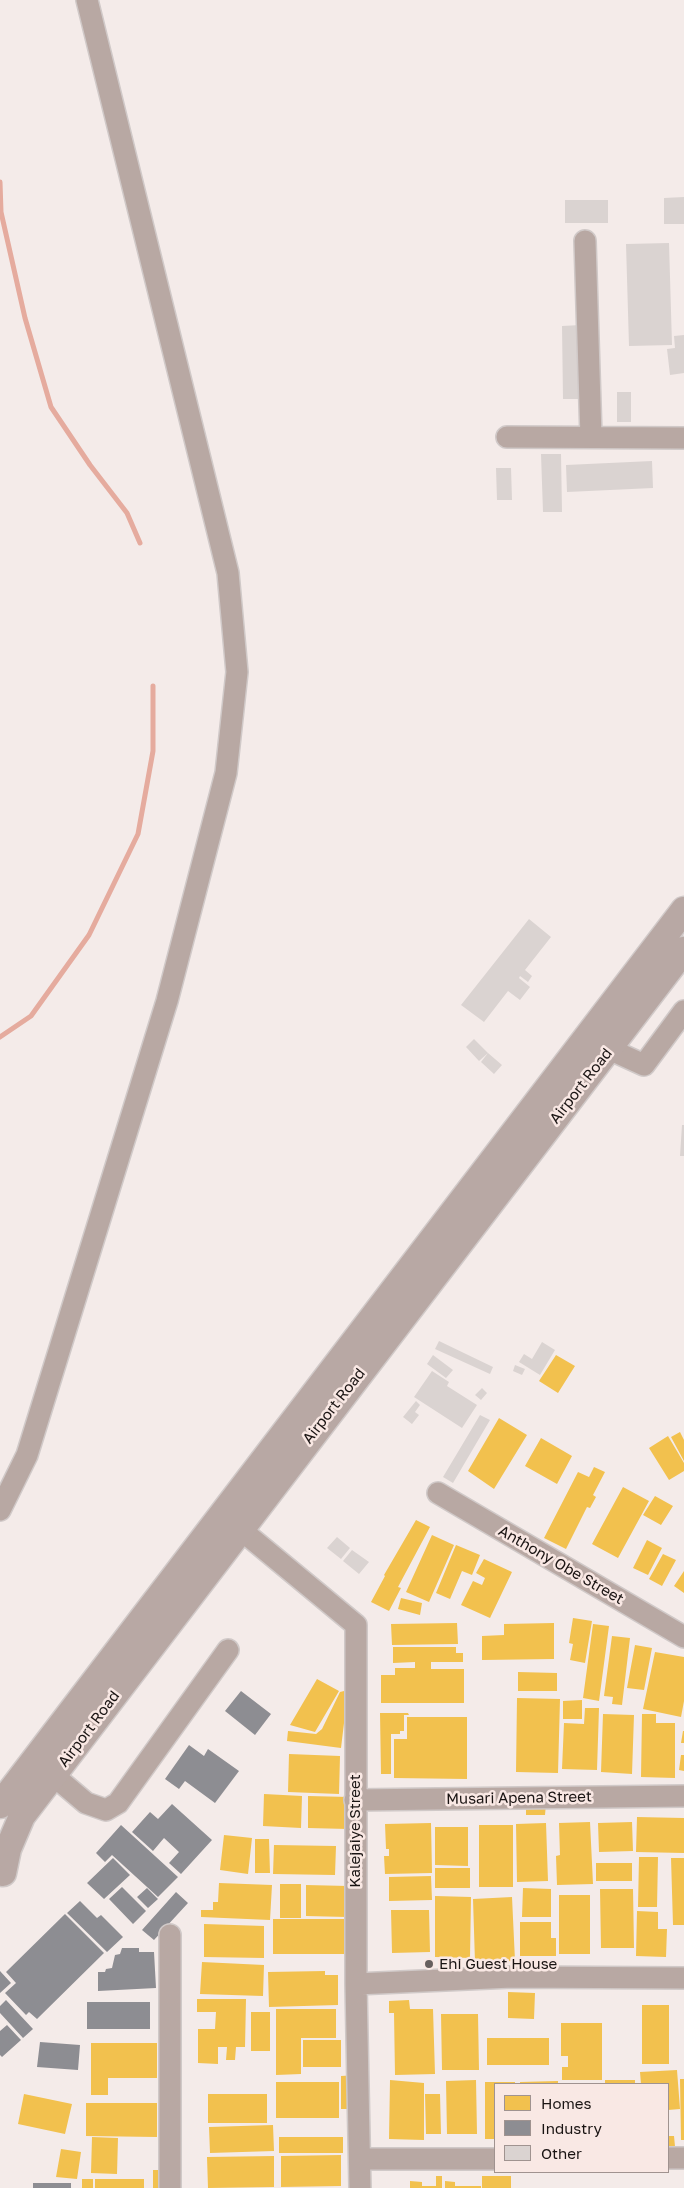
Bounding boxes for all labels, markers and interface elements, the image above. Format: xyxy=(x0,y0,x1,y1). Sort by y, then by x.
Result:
street label: Airport Road xyxy=(546,1045,616,1127)
street label: Airport Road xyxy=(299,1365,369,1447)
street label: Anthony Obe Street xyxy=(495,1522,627,1608)
street label: Airport Road xyxy=(54,1687,124,1771)
street label: Kalejaiye Street xyxy=(346,1774,364,1888)
street label: Musari Apena Street xyxy=(446,1788,592,1808)
place label: Ehi Guest House xyxy=(439,1955,557,1973)
marker: Ehi Guest House xyxy=(423,1958,435,1970)
legend xyxy=(494,2083,669,2173)
text: Homes xyxy=(541,2094,591,2112)
text: Industry xyxy=(541,2119,602,2137)
text: Other xyxy=(541,2144,582,2162)

